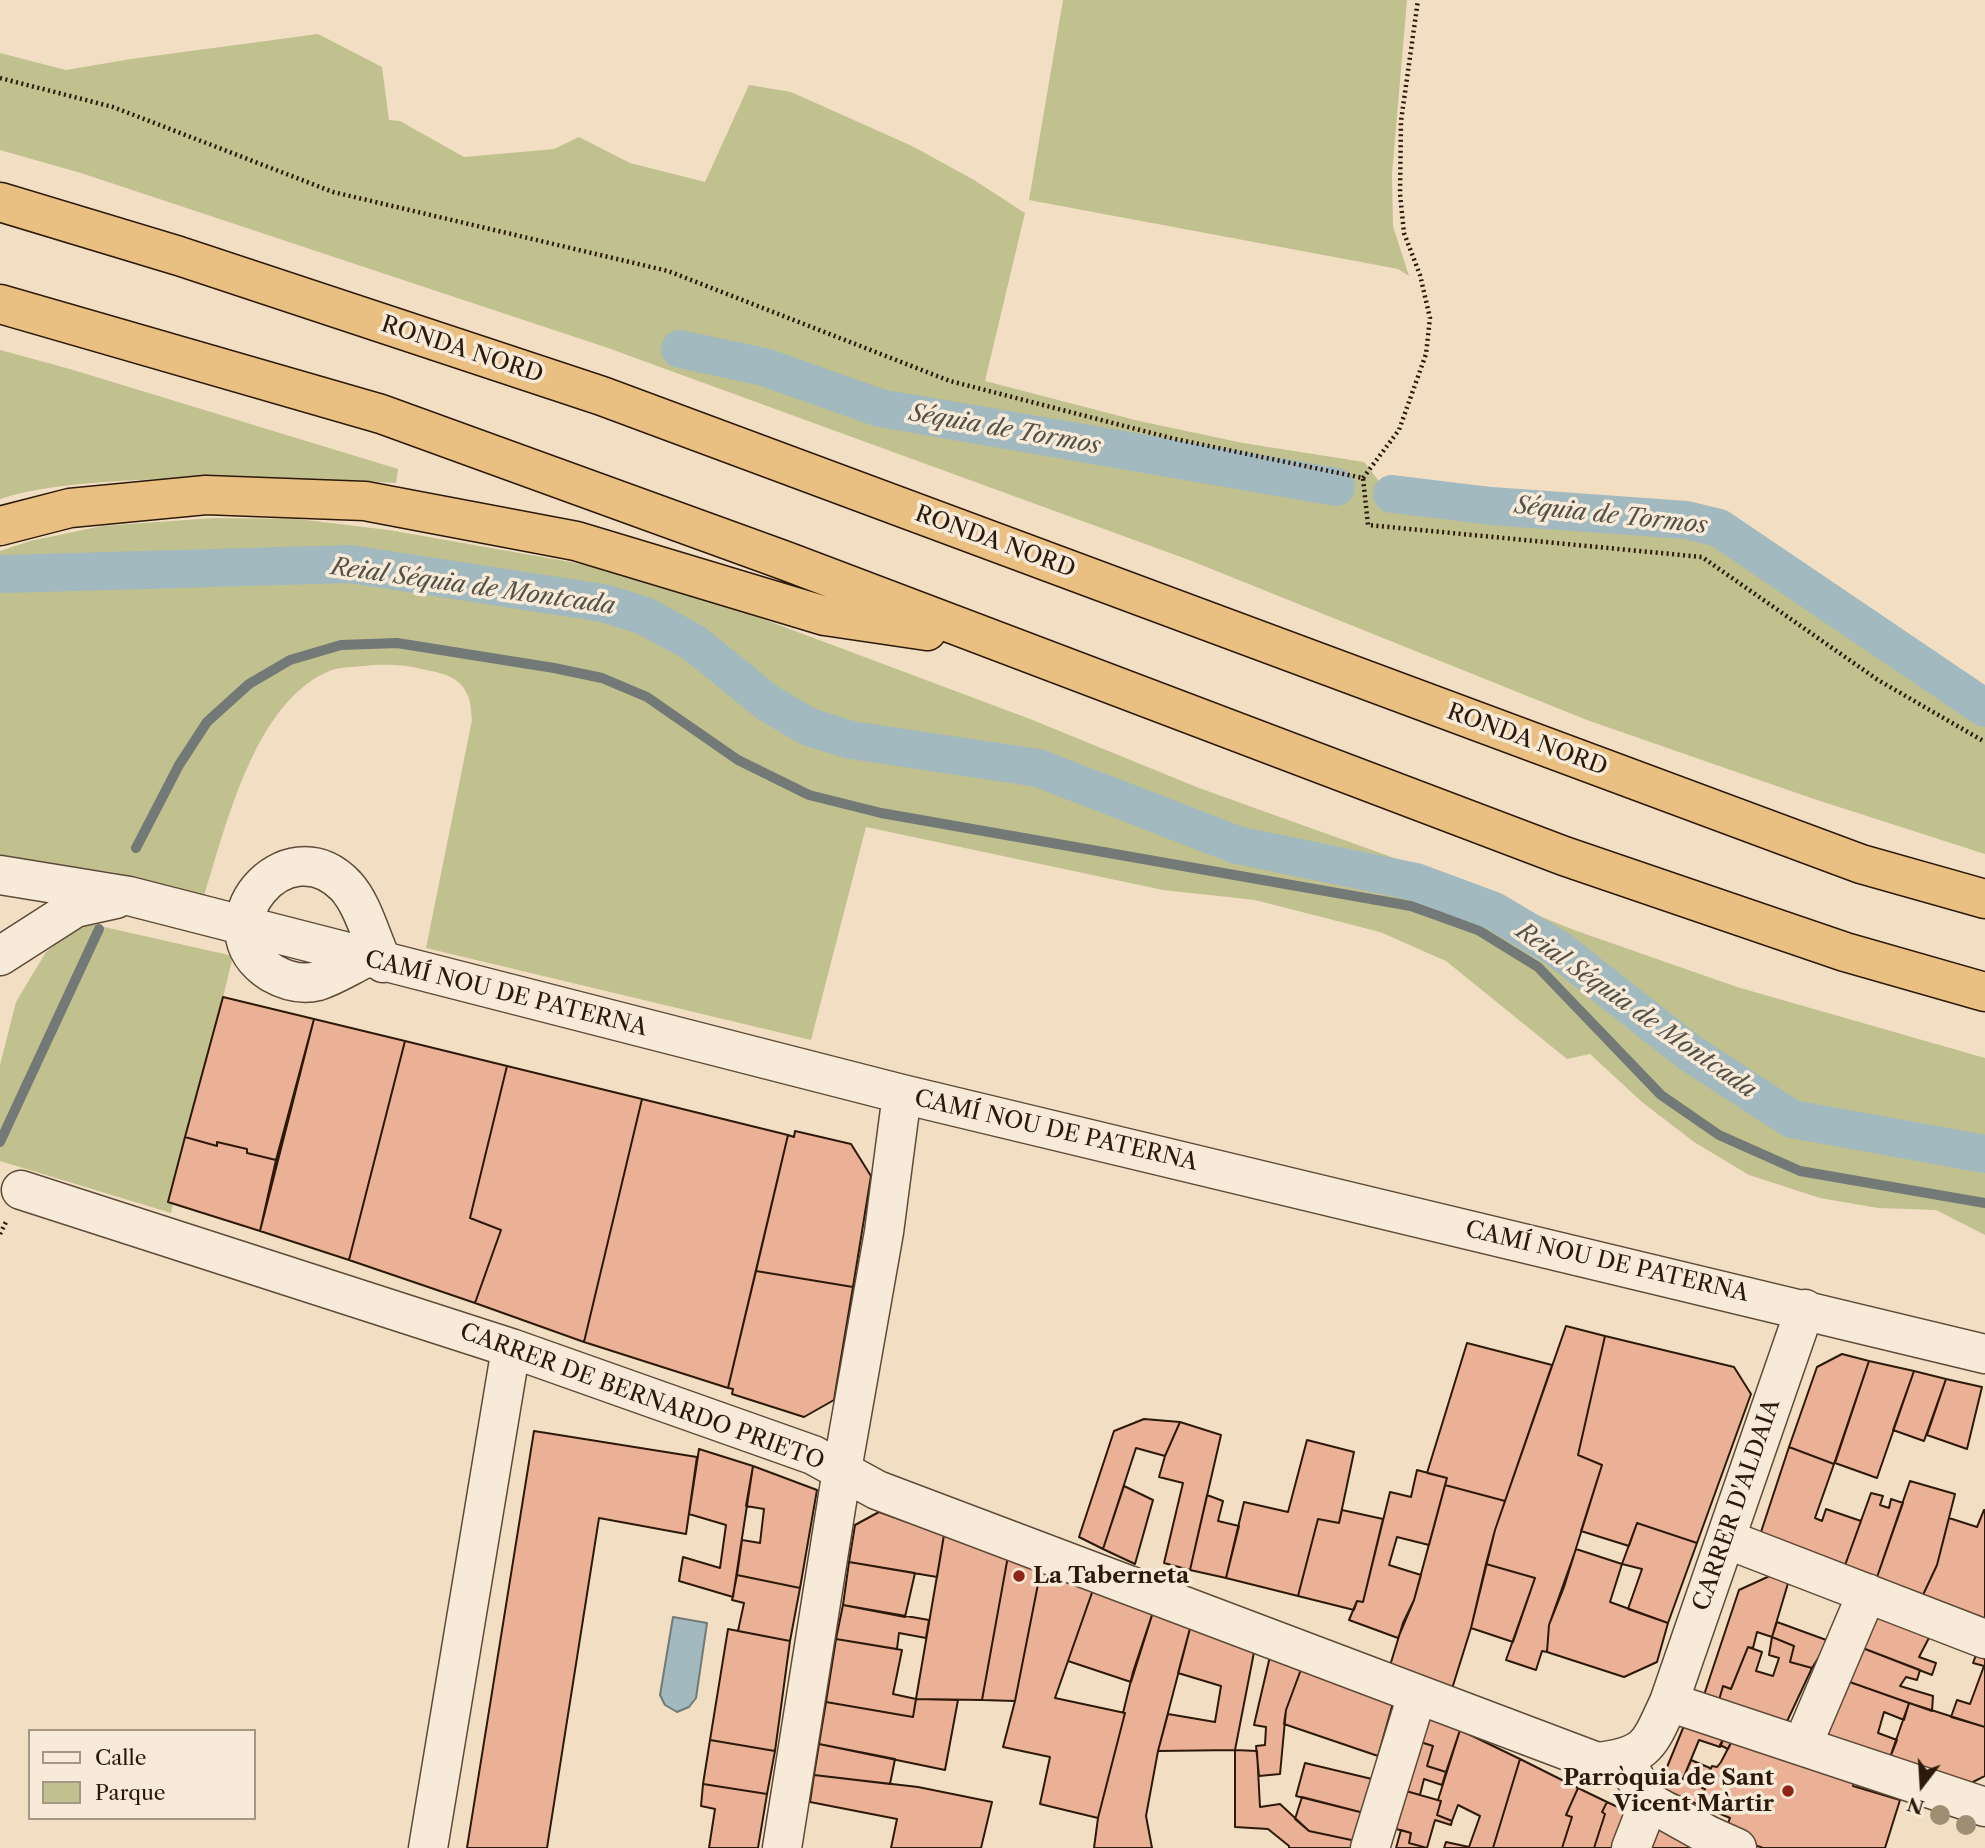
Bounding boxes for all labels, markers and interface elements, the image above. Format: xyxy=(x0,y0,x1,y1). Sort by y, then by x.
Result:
street label: RONDA NORD xyxy=(378,311,546,389)
water label: Séquia de Tormos xyxy=(907,399,1103,461)
water label: Séquia de Tormos xyxy=(1513,492,1709,540)
street label: RONDA NORD xyxy=(911,500,1079,584)
water label: Reial Séquia de Montcada xyxy=(329,553,617,621)
street label: RONDA NORD xyxy=(1443,698,1611,782)
water label: Reial Séquia de Montcada xyxy=(1510,917,1762,1105)
street label: CAMÍ NOU DE PATERNA xyxy=(362,946,650,1042)
street label: CAMÍ NOU DE PATERNA xyxy=(912,1085,1200,1177)
street label: CAMÍ NOU DE PATERNA xyxy=(1463,1216,1751,1308)
street label: CARRER DE BERNARDO PRIETO xyxy=(456,1318,828,1476)
street label: CARRER D'ALDAIA xyxy=(1688,1395,1786,1615)
place label: La Taberneta xyxy=(1033,1562,1189,1590)
marker: La Taberneta xyxy=(1011,1568,1027,1584)
legend xyxy=(28,1729,256,1820)
text: Calle xyxy=(95,1745,147,1770)
north arrow xyxy=(1887,1750,1957,1820)
place label: Parròquia de Sant Vicent Màrtir xyxy=(1563,1764,1774,1818)
text: Parque xyxy=(95,1780,166,1805)
marker: Parròquia de Sant Vicent Màrtir xyxy=(1780,1783,1796,1799)
text: N xyxy=(1904,1792,1927,1819)

